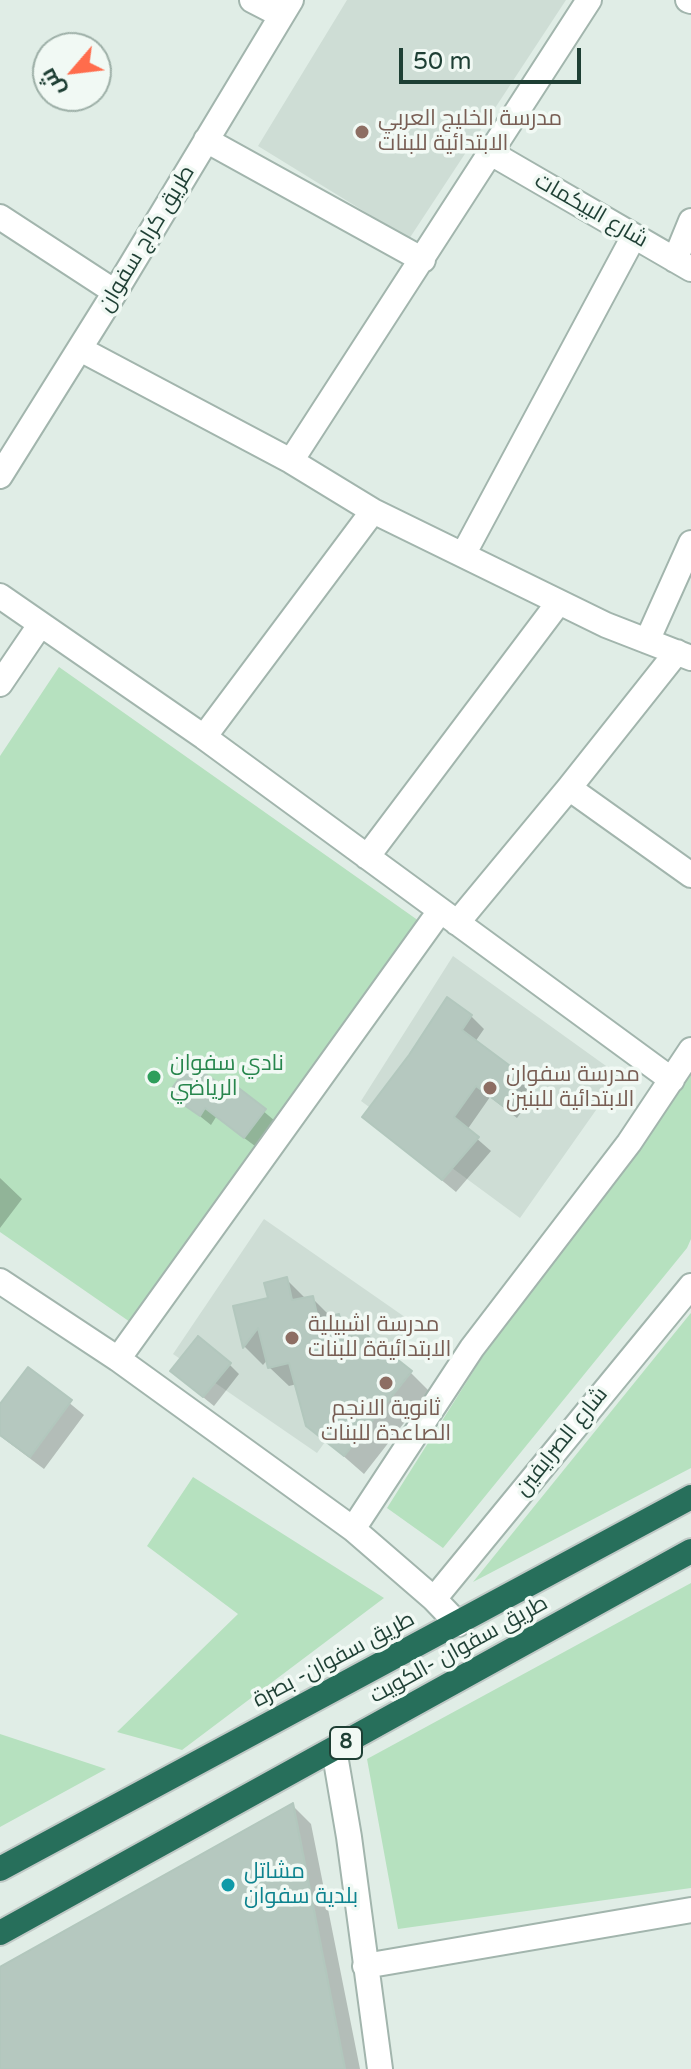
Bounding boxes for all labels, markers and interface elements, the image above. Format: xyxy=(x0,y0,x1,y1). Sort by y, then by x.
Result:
north arrow xyxy=(32,32,112,112)
scale bar xyxy=(403,32,585,82)
text: 50 m xyxy=(413,47,471,76)
text: ش xyxy=(34,64,71,101)
place label: مدرسة الخليج العربي الابتدائية للبنات xyxy=(378,106,562,158)
marker: مدرسة الخليج العربي الابتدائية للبنات xyxy=(353,123,371,141)
street label: طريق كراج سفوان xyxy=(93,161,201,317)
street label: شارع البيكمات xyxy=(530,168,652,254)
place label: نادي سفوان الرياضي xyxy=(170,1051,284,1102)
place label: مدرسة سفوان الابتدائية للبنين xyxy=(506,1062,640,1114)
marker: نادي سفوان الرياضي xyxy=(145,1068,163,1086)
marker: مدرسة سفوان الابتدائية للبنين xyxy=(481,1079,499,1097)
place label: مدرسة اشبيلية الابتدائيةة للبنات xyxy=(308,1312,451,1364)
marker: مدرسة اشبيلية الابتدائيةة للبنات xyxy=(283,1329,301,1347)
marker: ثانوية الانجم الصاعدة للبنات xyxy=(377,1374,395,1392)
street label: شارع الصرايفين xyxy=(510,1382,614,1502)
place label: ثانوية الانجم الصاعدة للبنات xyxy=(321,1396,451,1448)
street label: طريق سفوان -الكويت xyxy=(365,1590,553,1710)
street label: طريق سفوان- بصرة xyxy=(249,1606,419,1714)
road number: 8 xyxy=(330,1727,362,1759)
place label: مشاتل بلدية سفوان xyxy=(244,1859,358,1910)
marker: مشاتل بلدية سفوان xyxy=(219,1876,237,1894)

